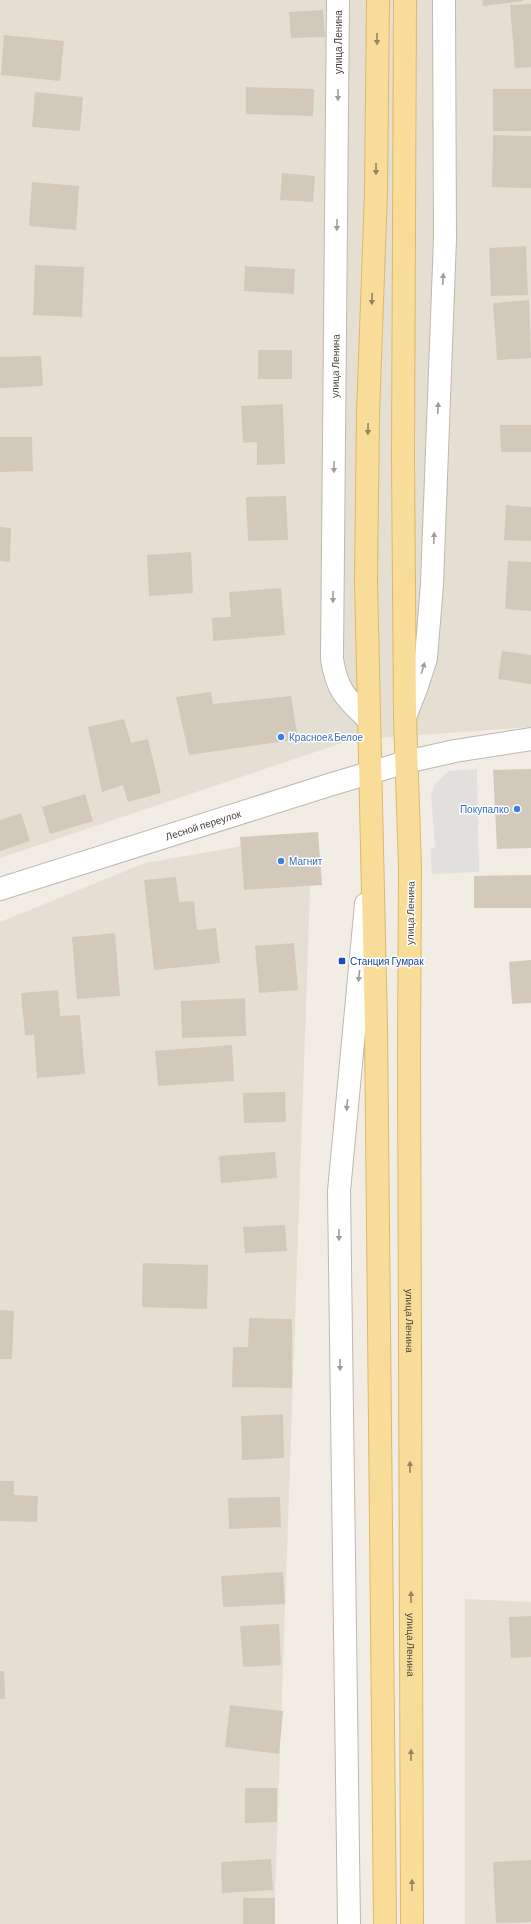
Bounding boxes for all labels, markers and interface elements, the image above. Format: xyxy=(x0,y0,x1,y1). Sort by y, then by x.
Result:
street label: улица Ленина xyxy=(332,10,344,74)
one-way arrow xyxy=(374,33,380,46)
one-way arrow xyxy=(335,89,341,102)
one-way arrow xyxy=(373,163,379,176)
one-way arrow xyxy=(333,219,340,231)
one-way arrow xyxy=(440,273,447,285)
one-way arrow xyxy=(369,293,375,306)
street label: улица Ленина xyxy=(328,334,342,398)
one-way arrow xyxy=(434,402,441,414)
one-way arrow xyxy=(365,423,371,436)
one-way arrow xyxy=(331,461,337,474)
one-way arrow xyxy=(430,532,437,544)
one-way arrow xyxy=(330,591,336,604)
one-way arrow xyxy=(420,661,426,673)
place label: Красное&Белое xyxy=(289,731,363,743)
marker: Красное&Белое xyxy=(276,732,286,742)
place label: Покупалко xyxy=(460,803,509,815)
marker: Покупалко xyxy=(512,804,522,814)
street label: Лесной переулок xyxy=(164,807,243,842)
place label: Магнит xyxy=(289,855,323,867)
marker: Магнит xyxy=(276,856,286,866)
street label: улица Ленина xyxy=(403,881,417,945)
place label: Станция Гумрак xyxy=(350,955,424,967)
marker: Станция Гумрак xyxy=(337,956,347,966)
one-way arrow xyxy=(355,970,362,982)
one-way arrow xyxy=(343,1099,350,1111)
one-way arrow xyxy=(336,1229,342,1242)
street label: улица Ленина xyxy=(404,1289,416,1353)
one-way arrow xyxy=(337,1359,343,1372)
one-way arrow xyxy=(407,1460,413,1473)
one-way arrow xyxy=(408,1590,414,1603)
street label: улица Ленина xyxy=(405,1613,417,1677)
one-way arrow xyxy=(408,1748,414,1761)
one-way arrow xyxy=(409,1878,415,1891)

